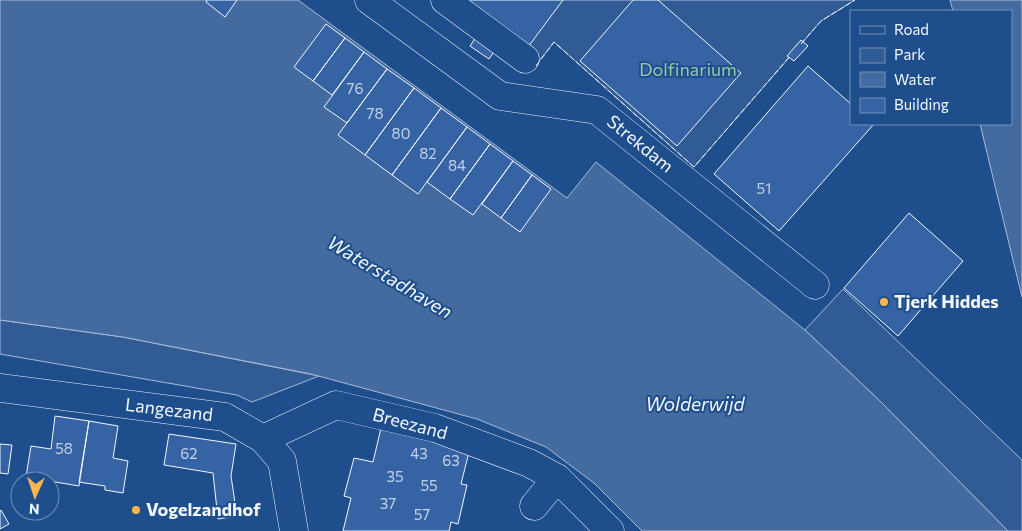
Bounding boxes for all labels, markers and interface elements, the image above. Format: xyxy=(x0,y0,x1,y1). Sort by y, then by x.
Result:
legend xyxy=(850,10,1012,125)
text: Road xyxy=(894,20,929,38)
text: Park xyxy=(894,45,925,63)
park label: Dolfinarium xyxy=(639,58,737,80)
text: Water xyxy=(894,70,936,88)
house number: 76 xyxy=(347,79,363,97)
text: Building xyxy=(894,95,949,113)
house number: 78 xyxy=(367,104,383,122)
street label: Strekdam xyxy=(603,110,678,177)
house number: 80 xyxy=(392,124,410,142)
house number: 82 xyxy=(419,144,437,162)
house number: 84 xyxy=(448,156,466,174)
house number: 51 xyxy=(756,179,772,197)
water label: Waterstadhaven xyxy=(324,230,457,323)
place label: Tjerk Hiddes xyxy=(894,290,999,312)
marker: Tjerk Hiddes xyxy=(878,296,890,308)
water label: Wolderwijd xyxy=(646,392,745,415)
street label: Langezand xyxy=(124,393,214,425)
street label: Breezand xyxy=(370,403,450,444)
house number: 58 xyxy=(55,439,73,457)
house number: 62 xyxy=(180,444,198,462)
house number: 43 xyxy=(410,444,428,462)
house number: 63 xyxy=(442,451,460,469)
house number: 35 xyxy=(386,467,404,485)
north arrow xyxy=(10,471,60,521)
house number: 55 xyxy=(420,476,438,494)
house number: 37 xyxy=(380,494,396,512)
place label: Vogelzandhof xyxy=(146,498,261,520)
text: N xyxy=(29,501,40,518)
marker: Vogelzandhof xyxy=(130,504,142,516)
house number: 57 xyxy=(414,505,430,523)

